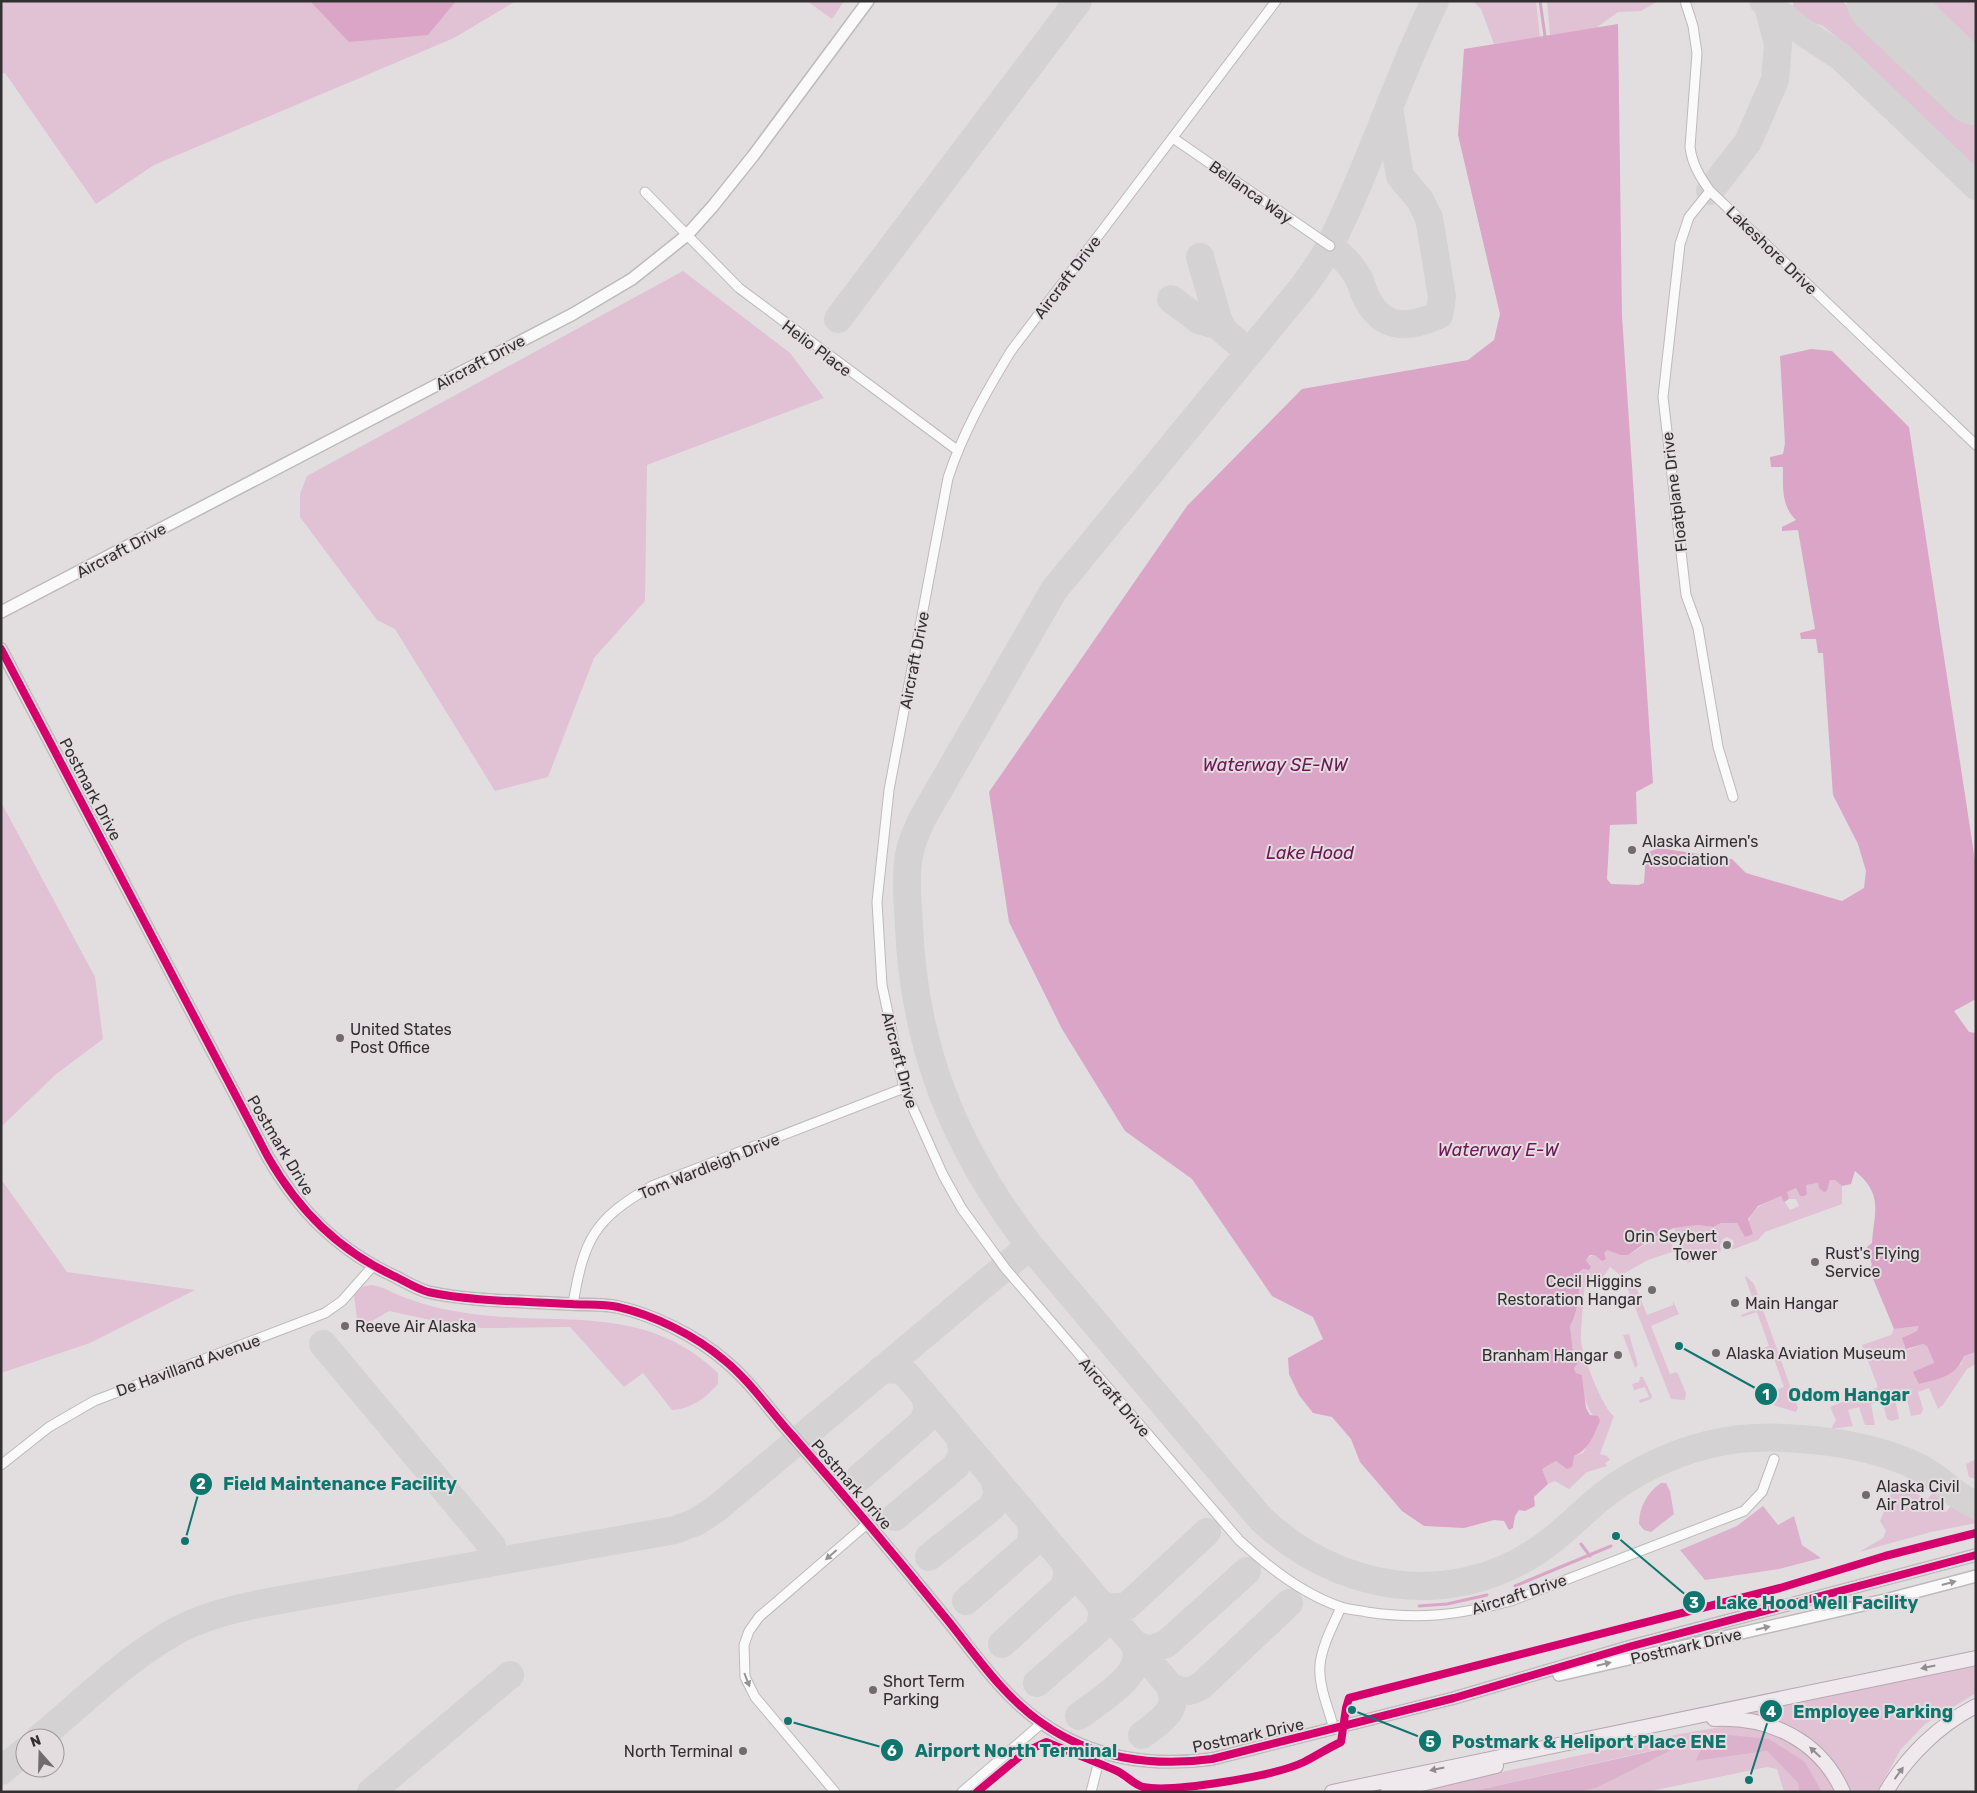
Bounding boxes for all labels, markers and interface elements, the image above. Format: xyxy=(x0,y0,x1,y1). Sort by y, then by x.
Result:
street label: Bellanca Way xyxy=(1205,157,1296,228)
street label: Lakeshore Drive xyxy=(1722,202,1821,299)
street label: Aircraft Drive xyxy=(1030,232,1105,323)
street label: Helio Place xyxy=(778,316,855,381)
street label: Aircraft Drive xyxy=(432,331,528,394)
street label: Floatplane Drive xyxy=(1658,431,1691,553)
street label: Aircraft Drive xyxy=(73,519,169,582)
street label: Aircraft Drive xyxy=(896,610,933,710)
street label: Postmark Drive xyxy=(56,735,126,844)
water label: Waterway SE-NW xyxy=(1203,754,1349,776)
place label: Alaska Airmen's Association xyxy=(1642,832,1758,869)
water label: Lake Hood xyxy=(1266,842,1354,864)
marker: Alaska Airmen's Association xyxy=(1626,844,1638,856)
street label: Aircraft Drive xyxy=(878,1010,921,1110)
place label: United States Post Office xyxy=(350,1020,452,1057)
marker: United States Post Office xyxy=(334,1032,346,1044)
street label: Postmark Drive xyxy=(243,1092,318,1199)
street label: Tom Wardleigh Drive xyxy=(636,1130,782,1203)
water label: Waterway E-W xyxy=(1438,1139,1560,1161)
place label: Orin Seybert Tower xyxy=(1624,1227,1717,1264)
marker: Orin Seybert Tower xyxy=(1721,1239,1733,1251)
place label: Rust's Flying Service xyxy=(1825,1244,1920,1281)
marker: Rust's Flying Service xyxy=(1809,1256,1821,1268)
place label: Cecil Higgins Restoration Hangar xyxy=(1497,1272,1642,1309)
marker: Cecil Higgins Restoration Hangar xyxy=(1646,1284,1658,1296)
place label: Main Hangar xyxy=(1745,1294,1838,1313)
marker: Main Hangar xyxy=(1729,1297,1741,1309)
place label: Reeve Air Alaska xyxy=(355,1317,476,1336)
marker: Reeve Air Alaska xyxy=(339,1320,351,1332)
street label: De Havilland Avenue xyxy=(113,1331,263,1400)
place label: Alaska Aviation Museum xyxy=(1726,1344,1906,1363)
place label: Branham Hangar xyxy=(1482,1346,1608,1365)
marker: Alaska Aviation Museum xyxy=(1710,1347,1722,1359)
marker: Branham Hangar xyxy=(1612,1349,1624,1361)
street label: Aircraft Drive xyxy=(1075,1354,1154,1441)
callout: Odom Hangar xyxy=(1753,1378,1920,1411)
text: Odom Hangar xyxy=(1788,1384,1910,1406)
text: 1 xyxy=(1762,1386,1770,1404)
street label: Postmark Drive xyxy=(807,1435,896,1533)
callout: Field Maintenance Facility xyxy=(188,1468,467,1501)
text: Field Maintenance Facility xyxy=(223,1473,457,1495)
text: 2 xyxy=(196,1475,206,1493)
place label: Alaska Civil Air Patrol xyxy=(1876,1477,1960,1514)
marker: Alaska Civil Air Patrol xyxy=(1860,1489,1872,1501)
one-way arrow xyxy=(825,1550,838,1561)
street label: Aircraft Drive xyxy=(1469,1570,1569,1619)
one-way arrow xyxy=(1942,1579,1957,1587)
callout: Lake Hood Well Facility xyxy=(1681,1586,1929,1619)
text: Lake Hood Well Facility xyxy=(1716,1592,1919,1614)
text: 3 xyxy=(1689,1594,1699,1612)
street label: Postmark Drive xyxy=(1629,1624,1744,1669)
one-way arrow xyxy=(1755,1624,1770,1632)
one-way arrow xyxy=(1597,1660,1613,1668)
one-way arrow xyxy=(1920,1664,1936,1672)
place label: Short Term Parking xyxy=(883,1672,965,1709)
one-way arrow xyxy=(743,1673,751,1688)
marker: Short Term Parking xyxy=(867,1684,879,1696)
callout: Employee Parking xyxy=(1758,1695,1963,1728)
text: Employee Parking xyxy=(1793,1701,1953,1723)
text: 4 xyxy=(1766,1703,1776,1721)
street label: Postmark Drive xyxy=(1191,1714,1306,1757)
callout: Postmark & Heliport Place ENE xyxy=(1417,1725,1736,1758)
north arrow xyxy=(15,1728,65,1778)
text: Postmark & Heliport Place ENE xyxy=(1452,1731,1726,1753)
text: N xyxy=(28,1732,43,1751)
text: 5 xyxy=(1425,1733,1435,1751)
callout: Airport North Terminal xyxy=(880,1734,1128,1767)
text: Airport North Terminal xyxy=(915,1740,1117,1762)
place label: North Terminal xyxy=(624,1742,733,1761)
text: 6 xyxy=(887,1742,897,1760)
marker: North Terminal xyxy=(737,1745,749,1757)
one-way arrow xyxy=(1810,1746,1822,1758)
one-way arrow xyxy=(1429,1766,1445,1774)
one-way arrow xyxy=(1894,1766,1904,1780)

